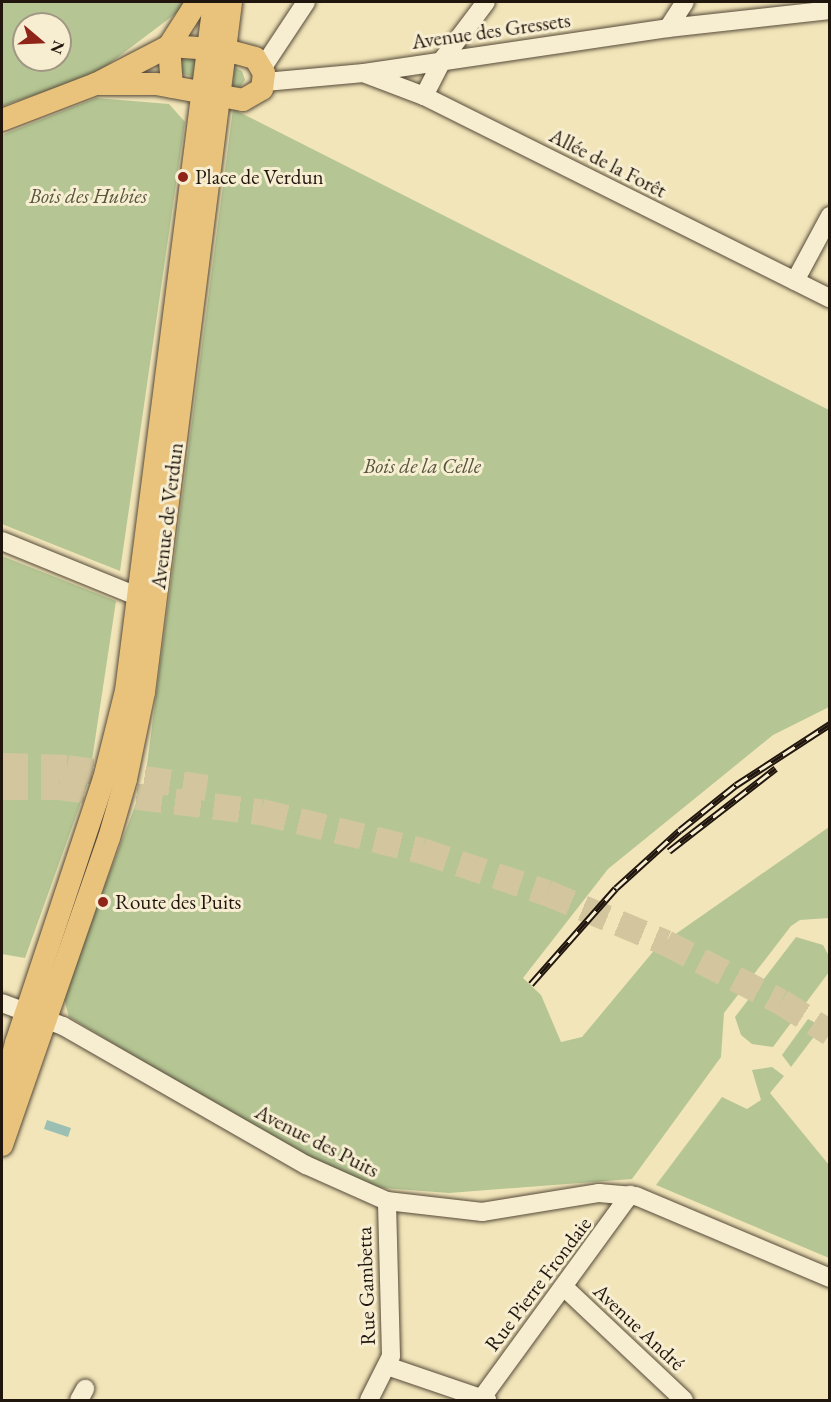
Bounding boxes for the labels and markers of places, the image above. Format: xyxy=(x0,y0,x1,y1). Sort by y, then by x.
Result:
place label: Place de Verdun xyxy=(195,164,324,190)
marker: Place de Verdun xyxy=(176,170,190,184)
place label: Route des Puits xyxy=(115,889,241,915)
marker: Route des Puits xyxy=(96,895,110,909)

